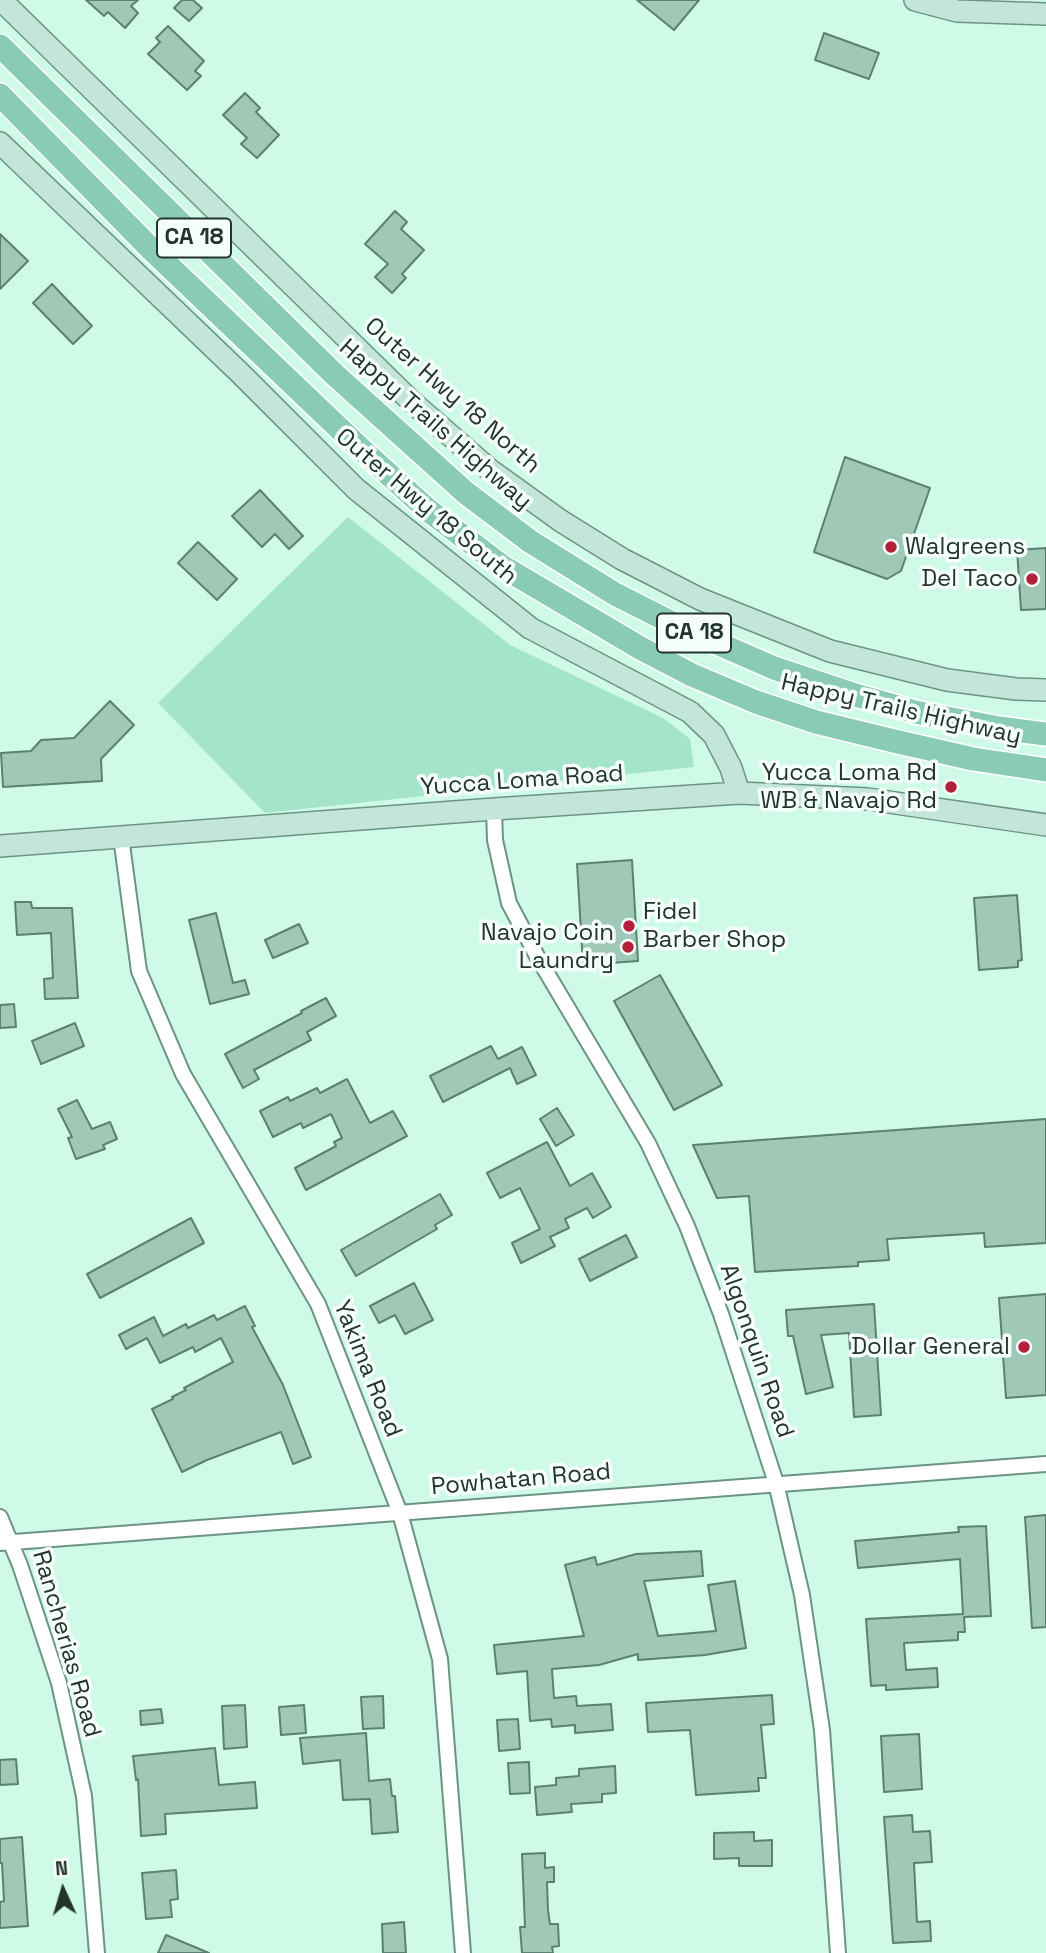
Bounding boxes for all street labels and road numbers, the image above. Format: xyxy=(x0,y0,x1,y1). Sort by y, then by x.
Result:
road number: CA 18 xyxy=(157,218,231,258)
street label: Outer Hwy 18 North xyxy=(358,312,546,480)
street label: Happy Trails Highway xyxy=(333,334,537,516)
street label: Outer Hwy 18 South xyxy=(330,423,522,591)
road number: CA 18 xyxy=(657,614,731,652)
street label: Happy Trails Highway xyxy=(778,668,1024,752)
street label: Yucca Loma Road xyxy=(419,760,625,802)
street label: Algonquin Road xyxy=(713,1260,799,1442)
street label: Yakima Road xyxy=(327,1296,407,1442)
street label: Powhatan Road xyxy=(430,1458,612,1502)
street label: Rancherias Road xyxy=(26,1547,106,1741)

